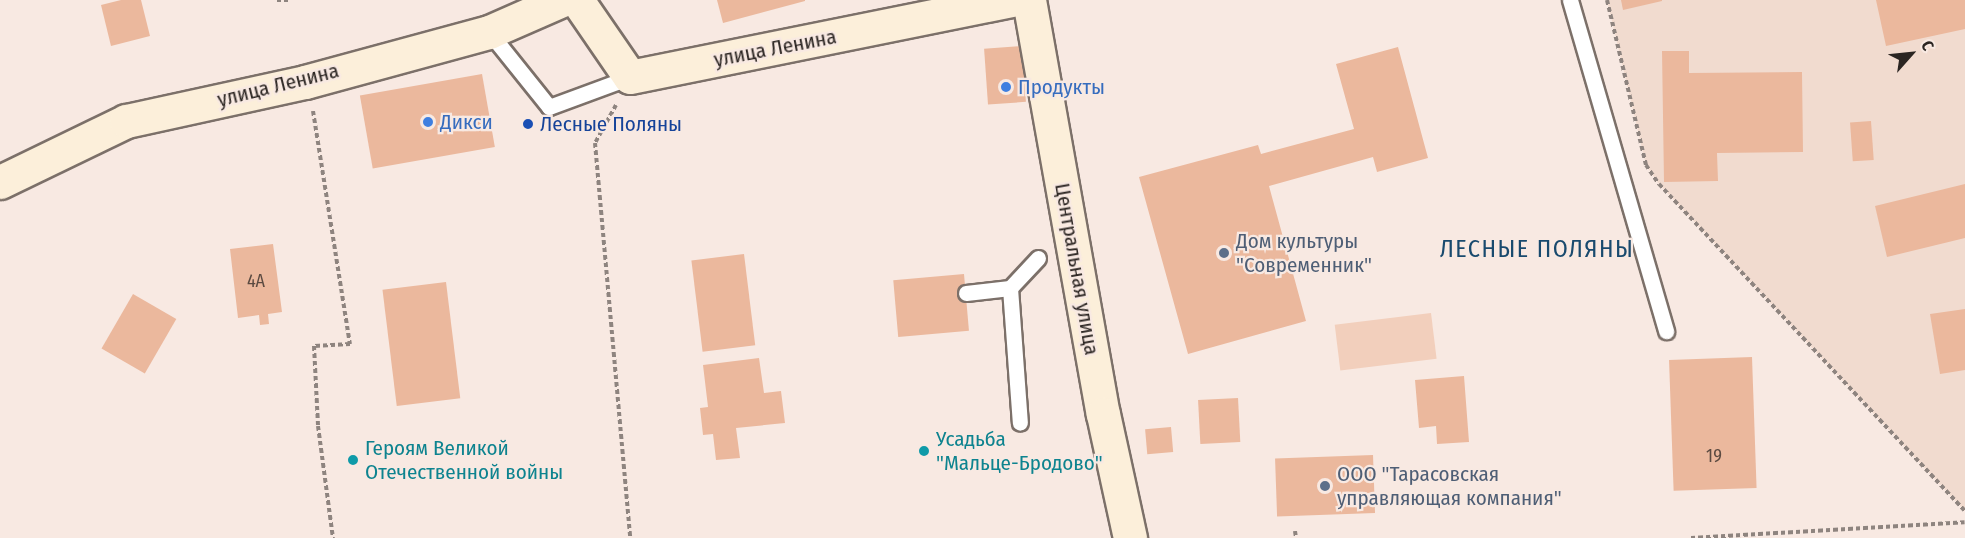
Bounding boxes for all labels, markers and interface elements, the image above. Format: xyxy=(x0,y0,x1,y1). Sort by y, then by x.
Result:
street label: улица Ленина xyxy=(712,24,838,72)
north arrow xyxy=(1881,24,1941,84)
text: С xyxy=(1917,38,1938,54)
street label: улица Ленина xyxy=(215,58,341,112)
place label: Продукты xyxy=(1018,74,1105,100)
marker: Продукты xyxy=(999,80,1013,94)
place label: Дикси xyxy=(440,109,493,135)
place label: Лесные Поляны xyxy=(540,111,682,137)
marker: Дикси xyxy=(421,115,435,129)
marker: Лесные Поляны xyxy=(521,117,535,131)
street label: Центральная улица xyxy=(1049,181,1105,357)
place label: Дом культуры "Современник" xyxy=(1236,228,1372,278)
district label: ЛЕСНЫЕ ПОЛЯНЫ xyxy=(1440,236,1634,264)
marker: Дом культуры "Современник" xyxy=(1217,246,1231,260)
house number: 4А xyxy=(247,270,265,292)
place label: Усадьба "Мальце-Бродово" xyxy=(936,426,1103,476)
place label: Героям Великой Отечественной войны xyxy=(365,435,563,485)
marker: Усадьба "Мальце-Бродово" xyxy=(917,444,931,458)
house number: 19 xyxy=(1706,445,1722,467)
marker: Героям Великой Отечественной войны xyxy=(346,453,360,467)
place label: ООО "Тарасовская управляющая компания" xyxy=(1337,461,1562,511)
marker: ООО "Тарасовская управляющая компания" xyxy=(1318,479,1332,493)

